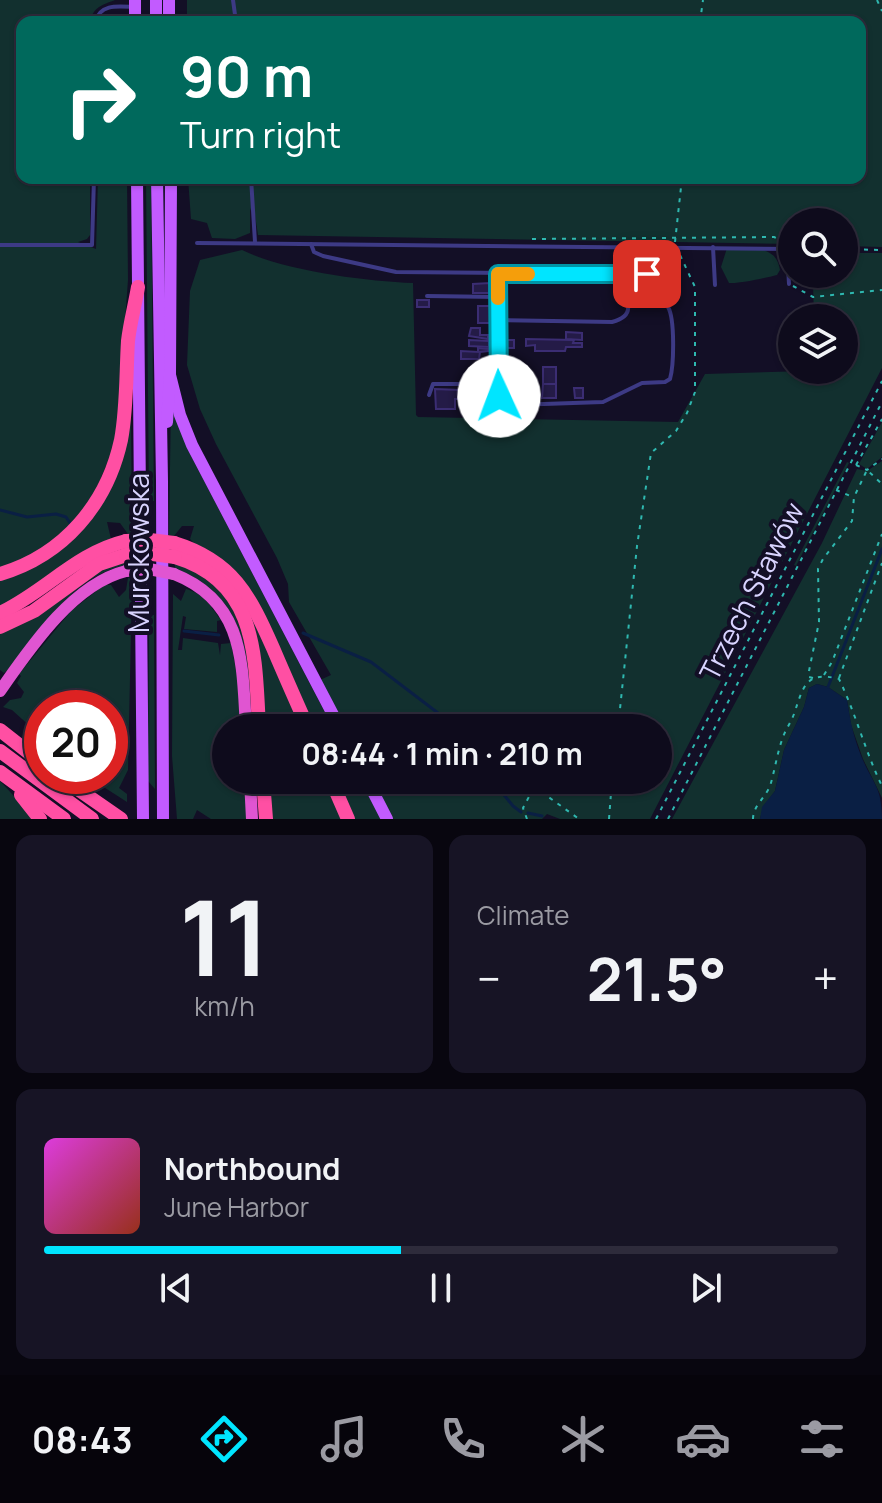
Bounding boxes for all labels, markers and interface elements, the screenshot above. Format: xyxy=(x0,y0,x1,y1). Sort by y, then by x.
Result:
text: 90 m xyxy=(180,37,313,114)
icon: right xyxy=(48,48,152,152)
text: Turn right xyxy=(180,110,341,159)
map controls xyxy=(778,208,858,384)
button: search xyxy=(778,208,858,288)
pin xyxy=(613,240,681,308)
icon: arrive xyxy=(625,252,669,296)
button: layers xyxy=(778,304,858,384)
position arrow xyxy=(457,354,541,438)
street label: Murckowska xyxy=(119,473,157,633)
street label: Trzech Stawów xyxy=(690,495,812,687)
speed limit sign: 20 xyxy=(24,690,128,794)
text: 08:44 · 1 min · 210 m xyxy=(301,733,583,774)
text: 11 xyxy=(179,865,270,1007)
text: Climate xyxy=(477,897,569,933)
text: 21.5° xyxy=(587,937,727,1019)
text: − xyxy=(477,948,501,1008)
text: + xyxy=(813,948,838,1008)
text: km/h xyxy=(194,988,255,1024)
text: Northbound xyxy=(164,1148,341,1189)
text: June Harbor xyxy=(164,1189,309,1225)
icon: previous xyxy=(154,1266,198,1310)
icon: pause xyxy=(419,1266,463,1310)
icon: next xyxy=(684,1266,728,1310)
icon: directions xyxy=(196,1411,252,1467)
icon: music xyxy=(316,1411,372,1467)
icon: phone xyxy=(435,1411,491,1467)
icon: climate xyxy=(555,1411,611,1467)
icon: car xyxy=(675,1411,731,1467)
icon: filters xyxy=(794,1411,850,1467)
text: 08:43 xyxy=(32,1415,133,1464)

